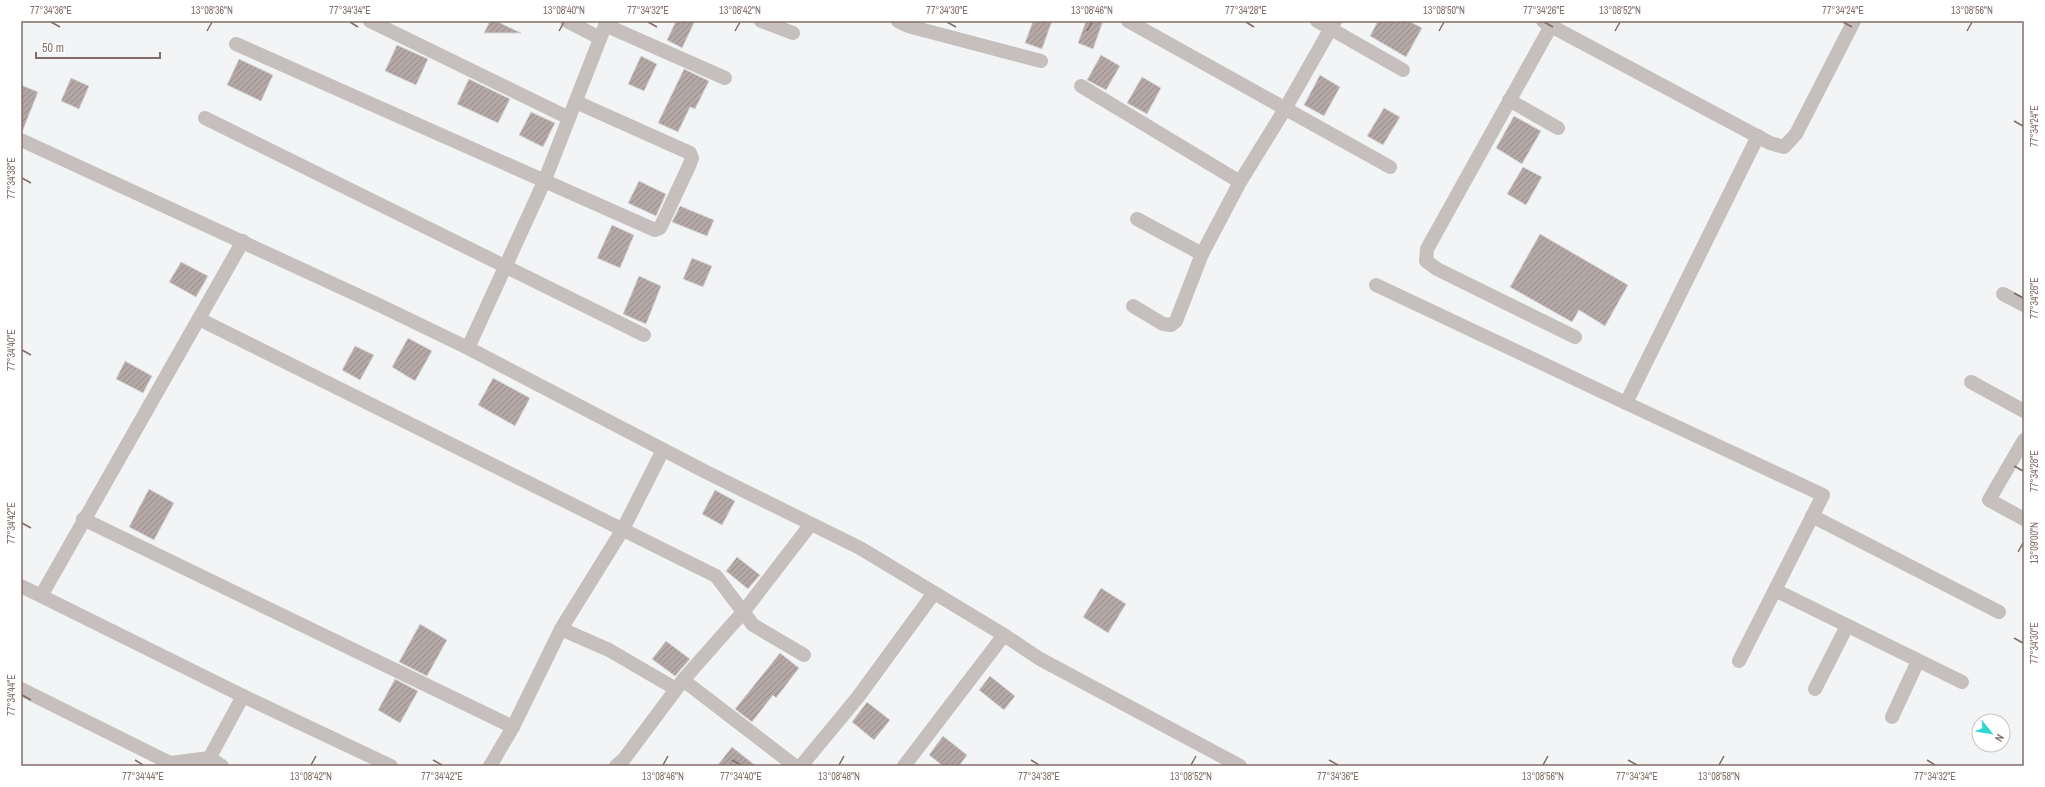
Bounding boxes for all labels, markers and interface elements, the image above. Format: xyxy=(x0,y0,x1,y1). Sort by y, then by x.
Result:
text: 77°34'36"E xyxy=(30,4,72,17)
text: 13°08'36"N xyxy=(191,4,233,17)
text: 77°34'34"E xyxy=(329,4,371,17)
text: 13°08'40"N xyxy=(543,4,585,17)
text: 77°34'32"E xyxy=(627,4,669,17)
text: 13°08'42"N xyxy=(719,4,761,17)
text: 77°34'30"E xyxy=(926,4,968,17)
text: 13°08'46"N xyxy=(1071,4,1113,17)
text: 77°34'28"E xyxy=(1225,4,1267,17)
text: 13°08'50"N xyxy=(1423,4,1465,17)
text: 77°34'26"E xyxy=(1523,4,1565,17)
text: 13°08'52"N xyxy=(1599,4,1641,17)
text: 77°34'24"E xyxy=(1822,4,1864,17)
text: 13°08'56"N xyxy=(1951,4,1993,17)
scale bar xyxy=(36,34,160,60)
text: 50 m xyxy=(42,40,64,56)
text: 77°34'24"E xyxy=(2028,105,2041,147)
text: 77°34'38"E xyxy=(5,157,18,199)
text: 77°34'26"E xyxy=(2028,277,2041,319)
text: 77°34'40"E xyxy=(5,329,18,371)
text: 77°34'28"E xyxy=(2028,450,2041,492)
text: 77°34'42"E xyxy=(5,502,18,544)
text: 13°09'00"N xyxy=(2028,522,2041,564)
text: 77°34'30"E xyxy=(2028,622,2041,664)
text: 77°34'44"E xyxy=(5,674,18,716)
north arrow xyxy=(1971,713,2011,753)
text: N xyxy=(1992,732,2007,744)
text: 77°34'44"E xyxy=(122,770,164,783)
text: 13°08'42"N xyxy=(290,770,332,783)
text: 77°34'42"E xyxy=(421,770,463,783)
text: 13°08'46"N xyxy=(642,770,684,783)
text: 77°34'40"E xyxy=(720,770,762,783)
text: 13°08'48"N xyxy=(818,770,860,783)
text: 77°34'38"E xyxy=(1018,770,1060,783)
text: 13°08'52"N xyxy=(1170,770,1212,783)
text: 77°34'36"E xyxy=(1317,770,1359,783)
text: 13°08'56"N xyxy=(1522,770,1564,783)
text: 77°34'34"E xyxy=(1616,770,1658,783)
text: 13°08'58"N xyxy=(1698,770,1740,783)
text: 77°34'32"E xyxy=(1914,770,1956,783)

